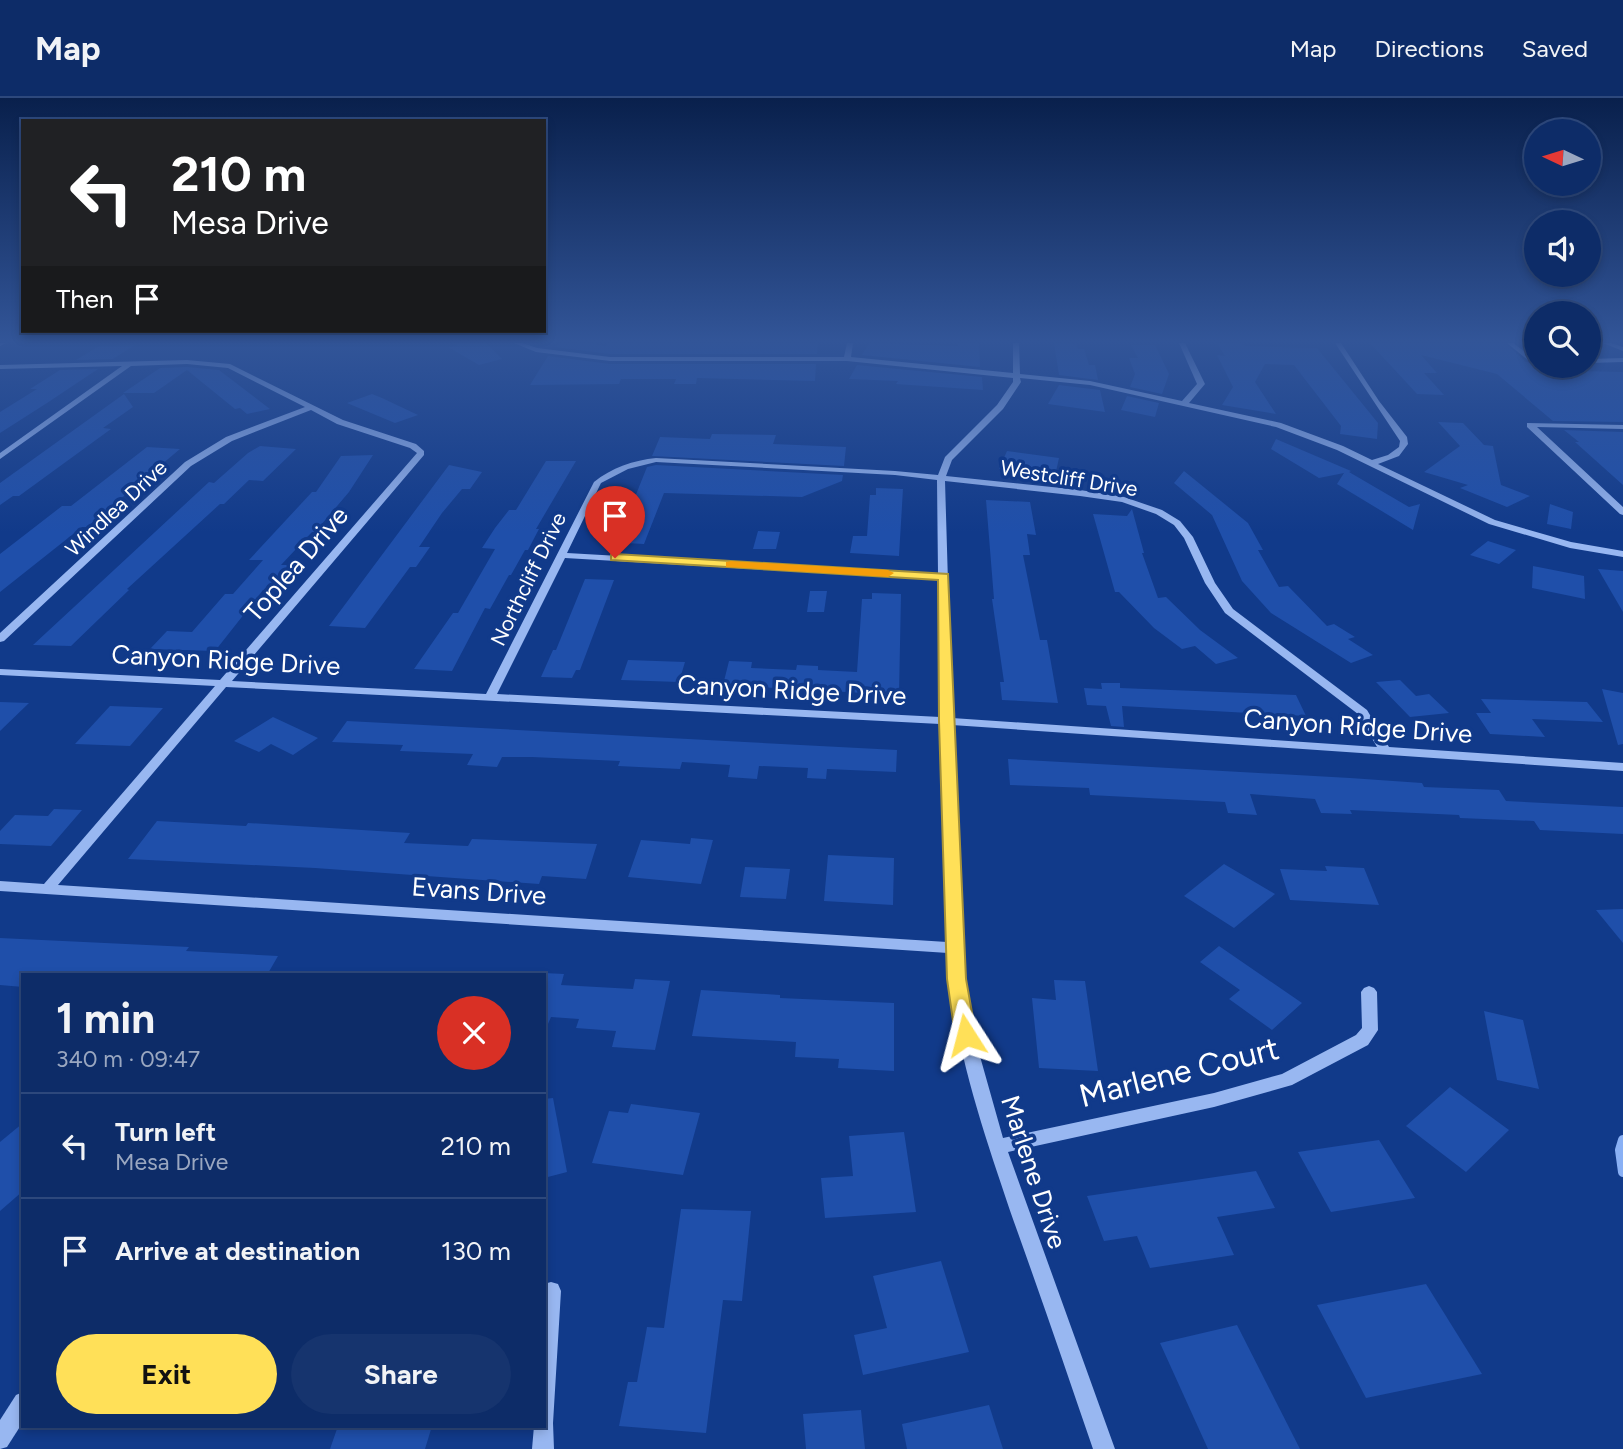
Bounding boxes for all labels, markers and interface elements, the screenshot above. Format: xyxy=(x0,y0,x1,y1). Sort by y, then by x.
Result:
text: Map xyxy=(35,29,101,68)
text: Map xyxy=(1290,34,1336,63)
text: Directions xyxy=(1374,34,1484,63)
text: Saved xyxy=(1522,34,1588,63)
north arrow xyxy=(1524,119,1601,196)
map controls xyxy=(1524,119,1601,378)
text: 210 m xyxy=(171,144,306,203)
icon: left xyxy=(56,147,147,238)
text: Mesa Drive xyxy=(171,204,329,242)
button: sound xyxy=(1524,210,1601,287)
icon: arrive xyxy=(128,280,166,318)
text: Then xyxy=(56,283,114,315)
button: search xyxy=(1524,301,1601,378)
street label: Windlea Drive xyxy=(60,455,172,561)
street label: Westcliff Drive xyxy=(999,455,1139,501)
pin xyxy=(585,486,645,558)
icon: arrive xyxy=(596,497,634,535)
street label: Toplea Drive xyxy=(237,500,355,628)
street label: Northcliff Drive xyxy=(485,508,571,650)
street label: Canyon Ridge Drive xyxy=(111,638,341,682)
street label: Canyon Ridge Drive xyxy=(677,668,907,712)
street label: Canyon Ridge Drive xyxy=(1243,702,1473,750)
street label: Evans Drive xyxy=(411,870,547,912)
text: 1 min xyxy=(56,993,155,1044)
button: close xyxy=(437,996,511,1070)
position arrow xyxy=(929,998,1003,1072)
street label: Marlene Court xyxy=(1075,1029,1283,1115)
text: 340 m · 09:47 xyxy=(56,1045,200,1073)
street label: Marlene Drive xyxy=(994,1091,1074,1253)
text: Turn left xyxy=(115,1116,216,1148)
icon: left xyxy=(56,1127,94,1165)
text: 210 m xyxy=(441,1130,511,1162)
text: Mesa Drive xyxy=(115,1148,228,1176)
icon: arrive xyxy=(56,1232,94,1270)
text: Arrive at destination xyxy=(115,1235,360,1267)
text: 130 m xyxy=(441,1235,511,1267)
button: Exit xyxy=(56,1334,277,1414)
button: Share xyxy=(291,1334,511,1414)

